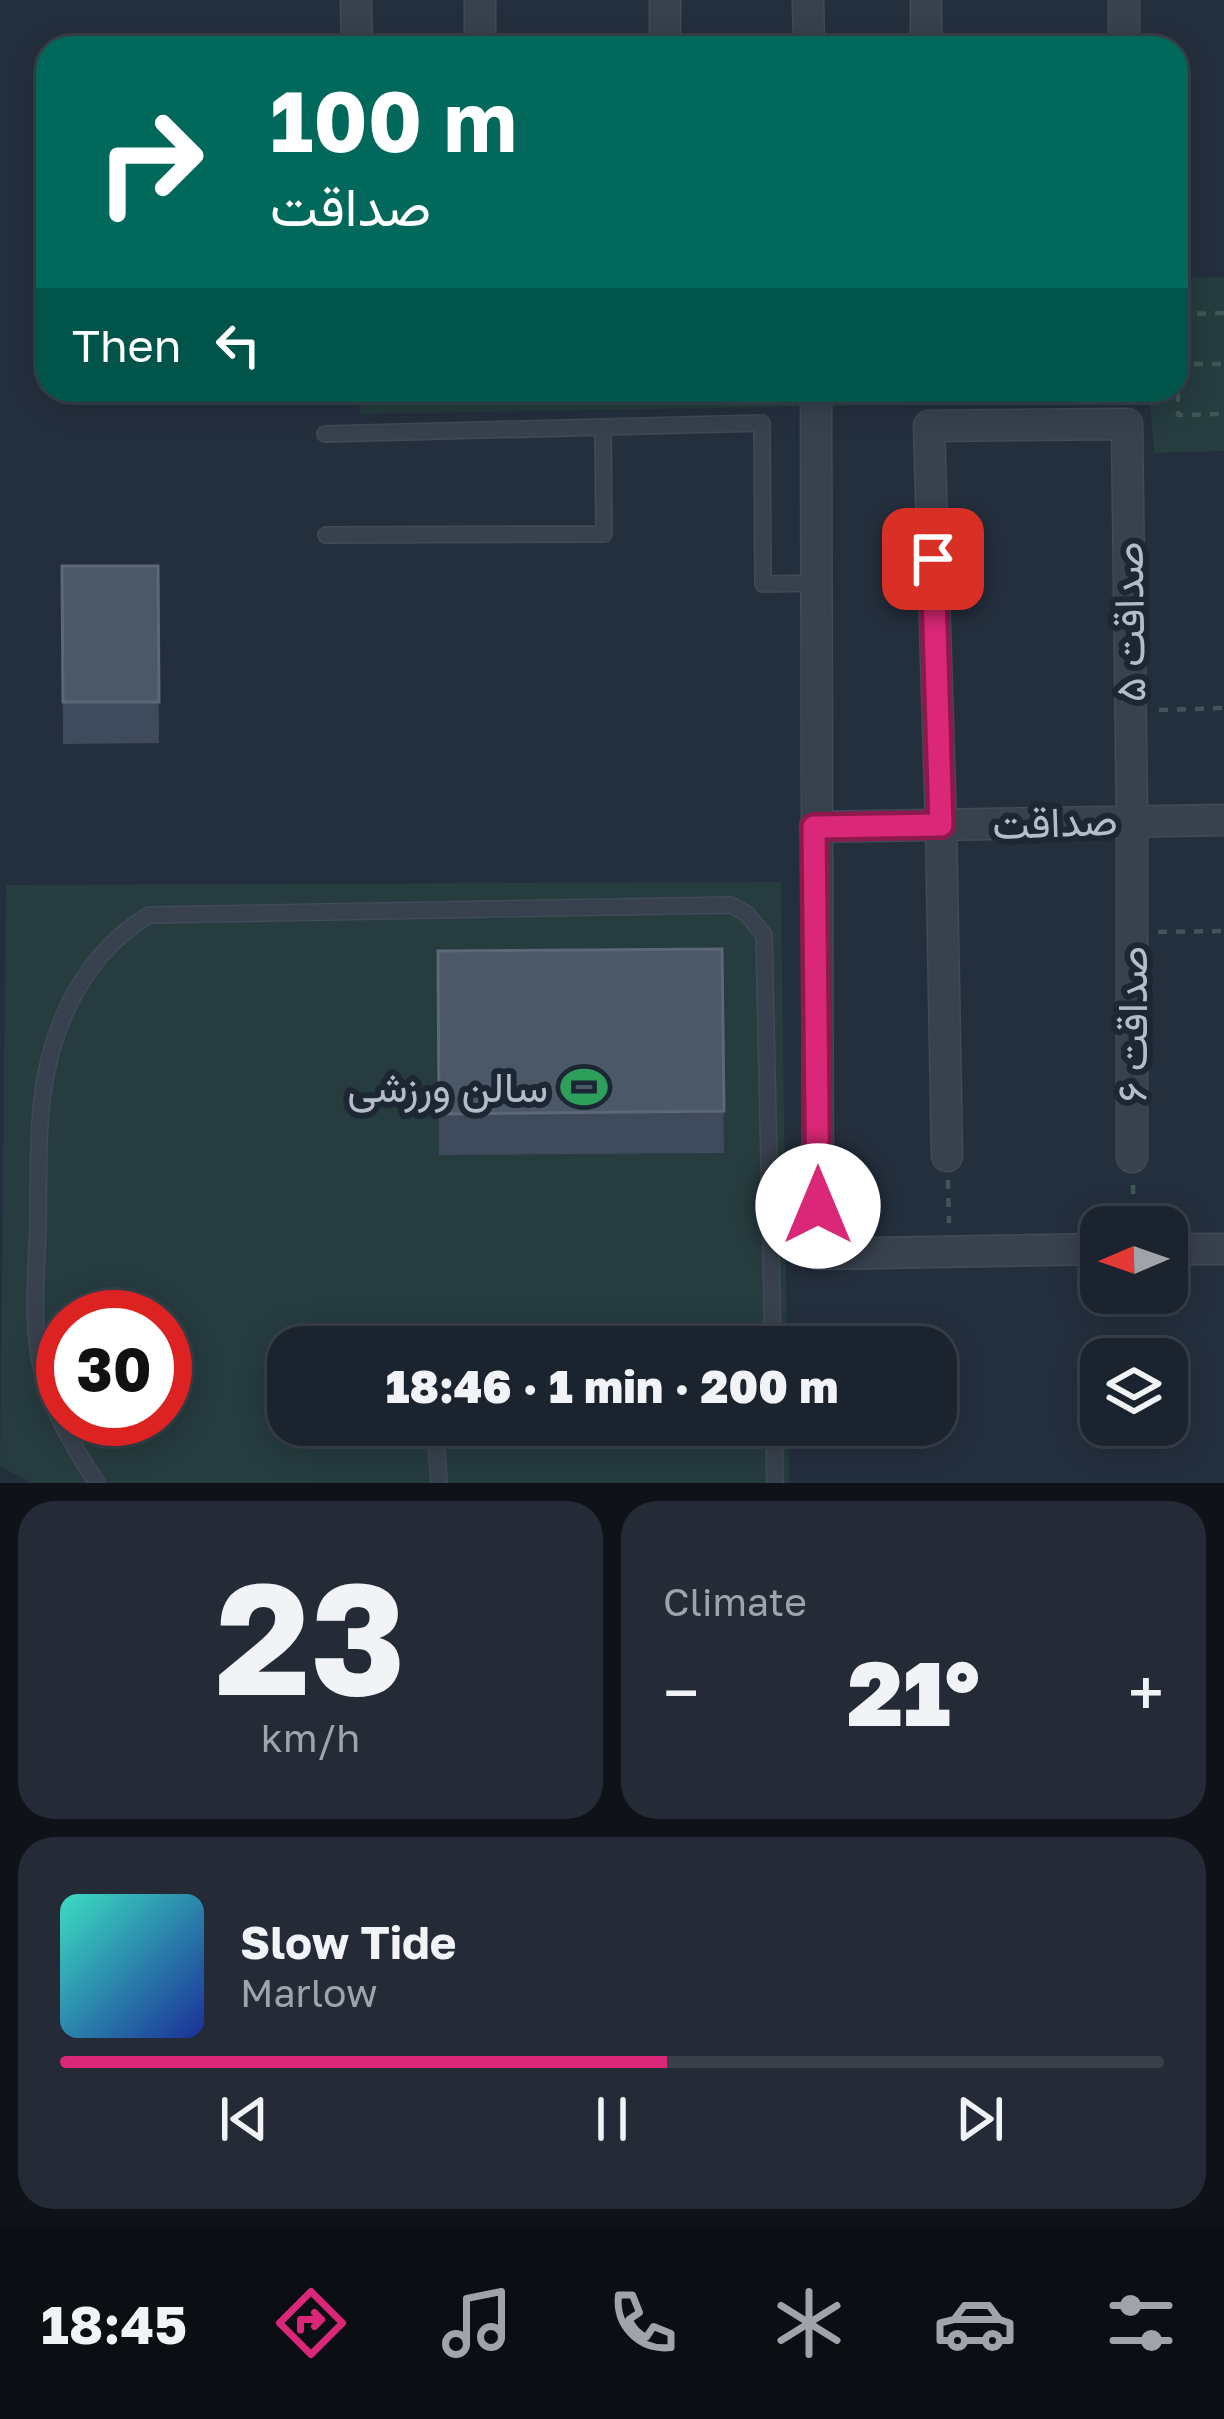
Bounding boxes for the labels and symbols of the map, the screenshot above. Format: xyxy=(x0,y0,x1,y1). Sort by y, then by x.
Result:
pin xyxy=(882,508,984,610)
street label: صداقت ۵ xyxy=(1102,541,1154,703)
street label: صداقت xyxy=(991,794,1119,848)
street label: صداقت ۶ xyxy=(1106,946,1156,1102)
place label: سالن ورزشی xyxy=(347,1061,548,1114)
sports icon: سالن ورزشی xyxy=(559,1062,609,1112)
position arrow xyxy=(755,1143,881,1269)
north arrow xyxy=(1080,1206,1188,1314)
speed limit sign: 30 xyxy=(36,1290,192,1446)

